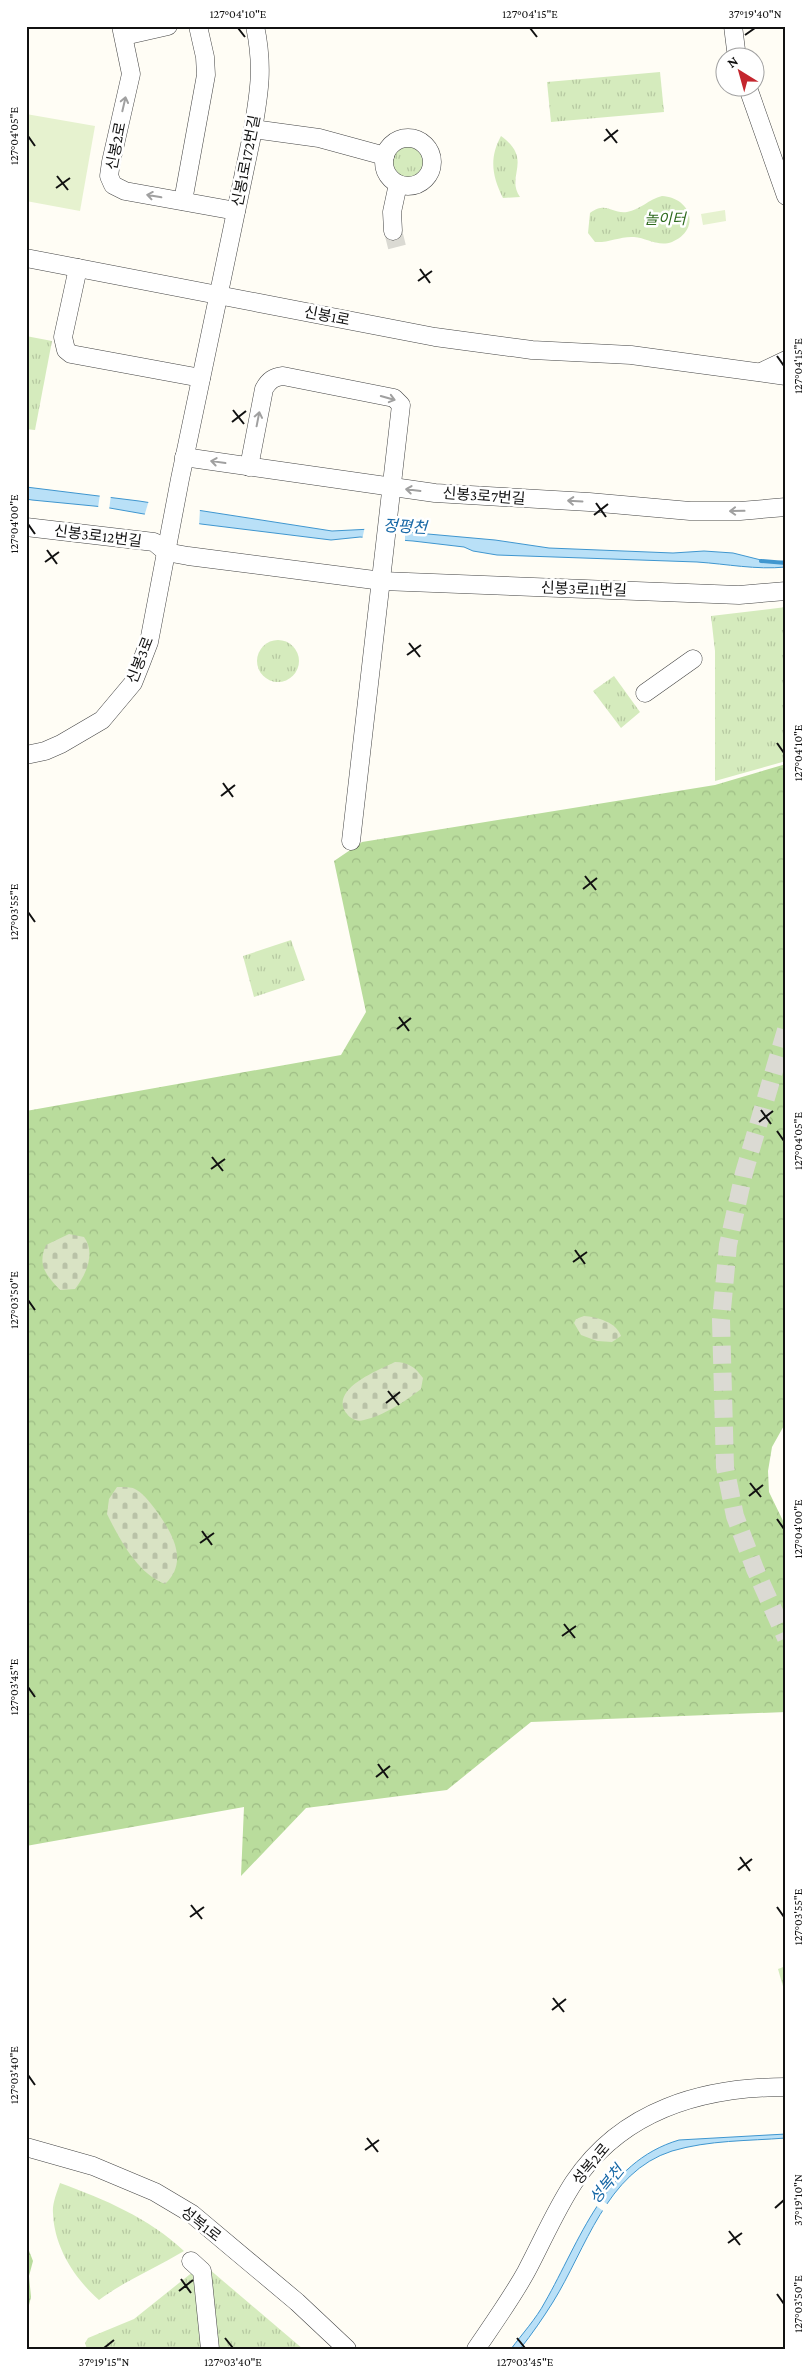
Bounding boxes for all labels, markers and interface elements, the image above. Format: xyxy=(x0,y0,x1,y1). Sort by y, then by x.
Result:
text: 127°04'10"E xyxy=(210,7,267,21)
text: 127°04'15"E xyxy=(502,7,558,21)
text: 37°19'40"N xyxy=(728,7,782,21)
north arrow xyxy=(714,48,764,98)
text: N xyxy=(724,52,741,71)
one-way arrow xyxy=(120,96,129,112)
text: 127°04'05"E xyxy=(7,106,21,165)
street label: 신봉1로172번길 xyxy=(229,114,263,208)
street label: 신봉2로 xyxy=(104,121,128,171)
one-way arrow xyxy=(146,191,162,200)
park label: 놀이터 xyxy=(644,211,688,227)
street label: 신봉1로 xyxy=(303,304,351,328)
text: 127°04'15"E xyxy=(791,338,805,394)
one-way arrow xyxy=(380,393,396,403)
one-way arrow xyxy=(254,411,264,427)
one-way arrow xyxy=(210,457,226,467)
one-way arrow xyxy=(405,485,421,495)
street label: 신봉3로7번길 xyxy=(442,485,526,507)
text: 127°04'00"E xyxy=(7,494,21,554)
one-way arrow xyxy=(567,497,583,506)
one-way arrow xyxy=(730,506,746,516)
water label: 정평천 xyxy=(382,517,430,536)
street label: 신봉3로12번길 xyxy=(53,523,143,549)
street label: 신봉3로11번길 xyxy=(541,580,627,598)
street label: 신봉3로 xyxy=(124,634,156,686)
text: 127°04'10"E xyxy=(791,724,805,781)
text: 127°03'55"E xyxy=(7,883,21,940)
text: 127°04'05"E xyxy=(791,1111,805,1170)
text: 127°03'50"E xyxy=(7,1271,21,1329)
text: 127°04'00"E xyxy=(791,1499,805,1559)
text: 127°03'45"E xyxy=(7,1658,21,1715)
text: 127°03'55"E xyxy=(791,1888,805,1945)
text: 127°03'40"E xyxy=(7,2046,21,2104)
street label: 성복2로 xyxy=(569,2140,613,2188)
water label: 성복천 xyxy=(586,2160,628,2207)
text: 37°19'10"N xyxy=(791,2174,805,2226)
street label: 성복1로 xyxy=(178,2203,224,2245)
text: 127°03'50"E xyxy=(791,2275,805,2333)
text: 37°19'15"N xyxy=(79,2355,130,2369)
text: 127°03'40"E xyxy=(204,2355,262,2369)
text: 127°03'45"E xyxy=(497,2355,554,2369)

